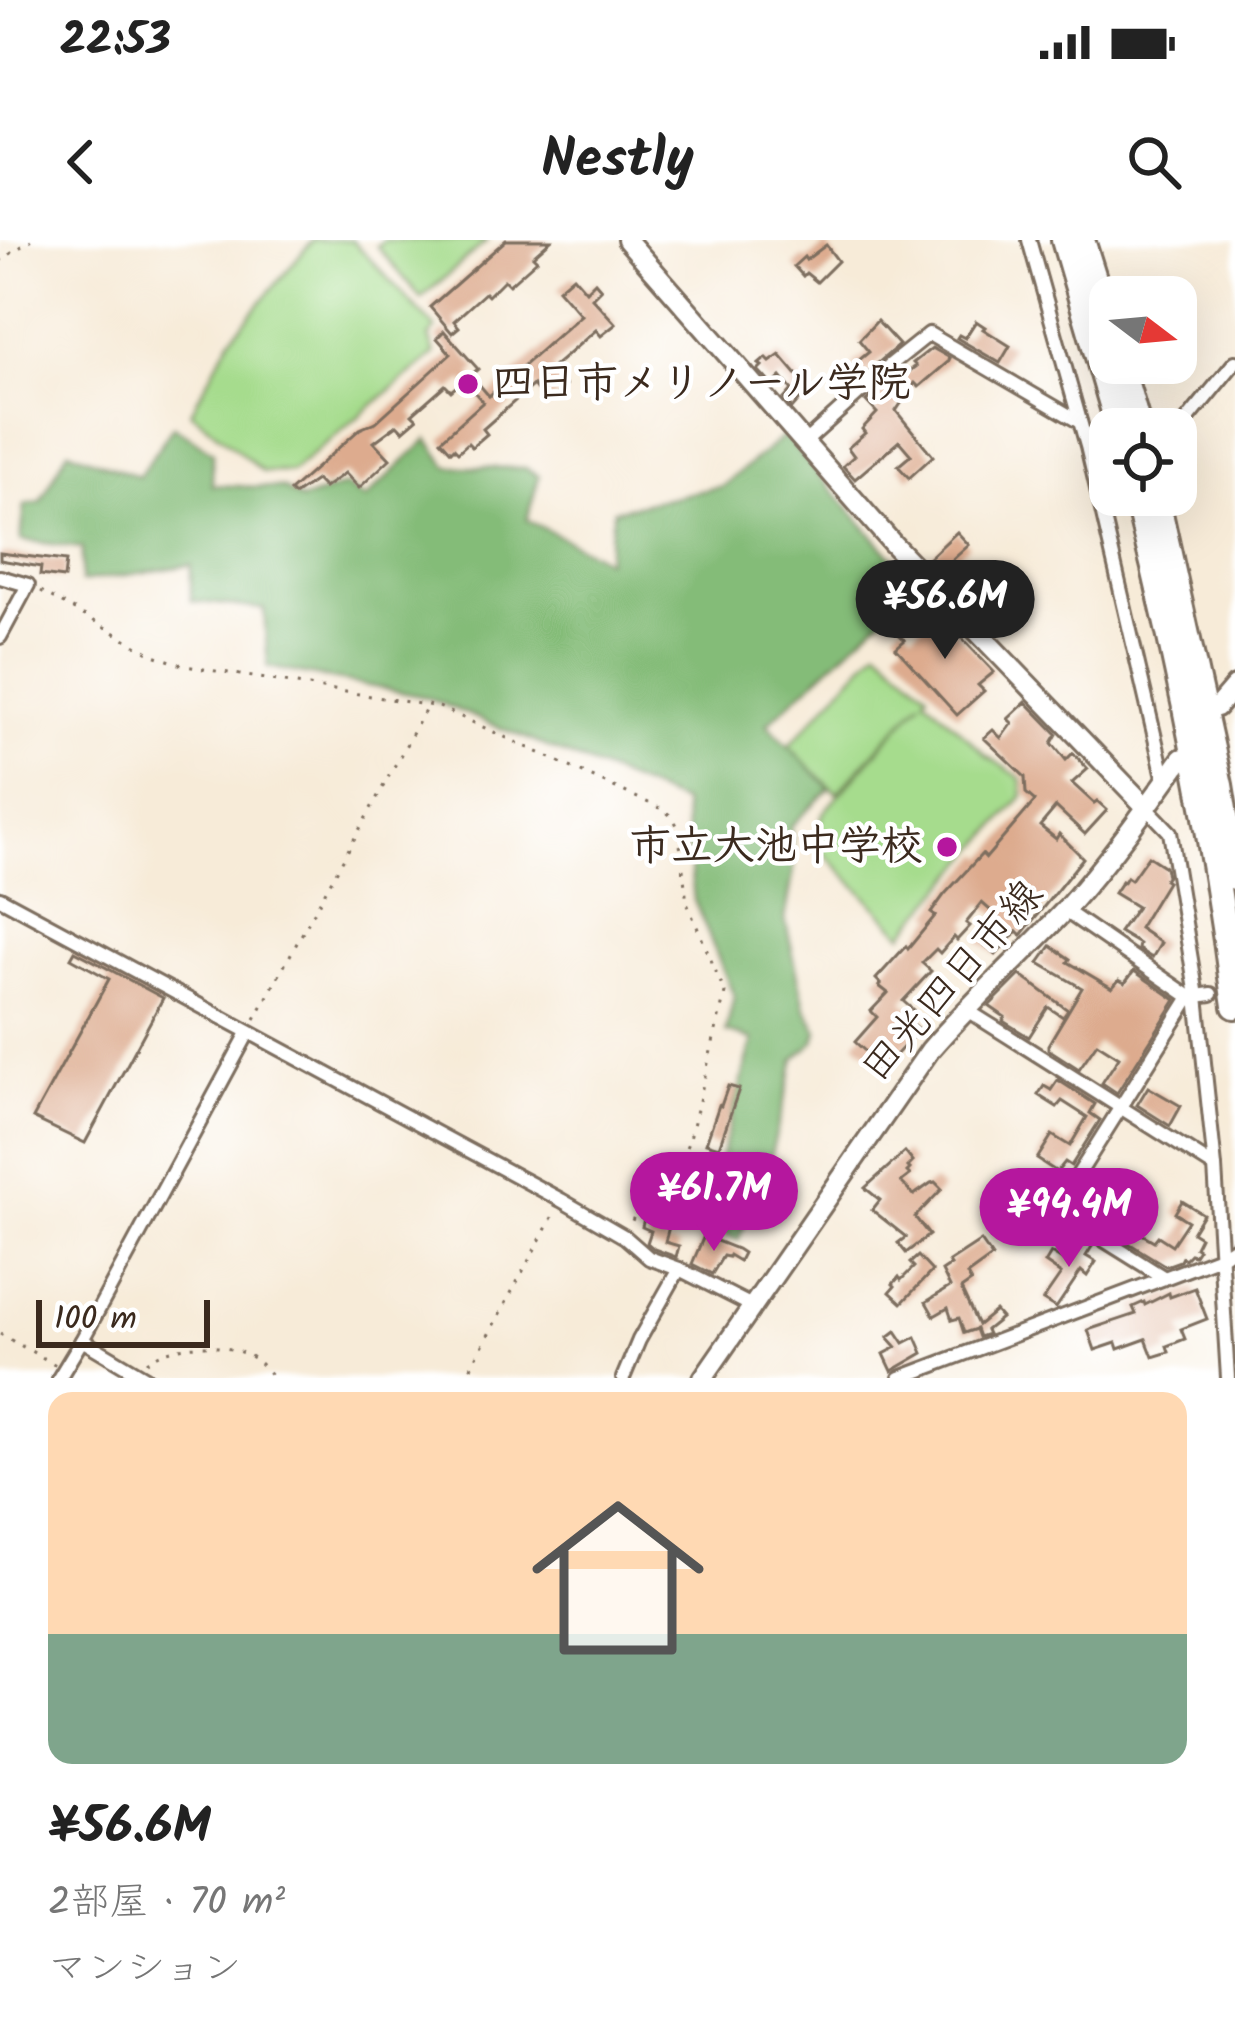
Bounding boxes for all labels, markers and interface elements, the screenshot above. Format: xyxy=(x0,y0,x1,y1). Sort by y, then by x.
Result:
text: 22:53 xyxy=(60,6,171,78)
text: Nestly xyxy=(541,119,694,205)
icon: back xyxy=(48,129,114,195)
icon: search xyxy=(1121,129,1187,195)
north arrow xyxy=(1089,276,1197,384)
map controls xyxy=(1089,276,1197,516)
place label: 四日市メリノール学院 xyxy=(492,351,910,418)
marker: 四日市メリノール学院 xyxy=(455,371,481,397)
button: locate xyxy=(1089,408,1197,516)
pin: ¥56.6M xyxy=(847,560,1043,662)
text: ¥56.6M xyxy=(883,568,1007,630)
place label: 市立大池中学校 xyxy=(629,814,923,881)
marker: 市立大池中学校 xyxy=(934,834,960,860)
street label: 田光四日市線 xyxy=(845,865,1061,1099)
pin: ¥61.7M xyxy=(616,1152,812,1254)
text: ¥61.7M xyxy=(657,1160,771,1222)
pin: ¥94.4M xyxy=(971,1168,1167,1270)
text: ¥94.4M xyxy=(1007,1176,1131,1238)
scale bar xyxy=(36,1294,210,1347)
text: 100 m xyxy=(54,1294,137,1347)
icon: home xyxy=(510,1470,726,1686)
text: ¥56.6M xyxy=(48,1788,211,1869)
text: 2部屋 · 70 m² xyxy=(48,1873,285,1935)
text: マンション xyxy=(48,1939,241,2001)

